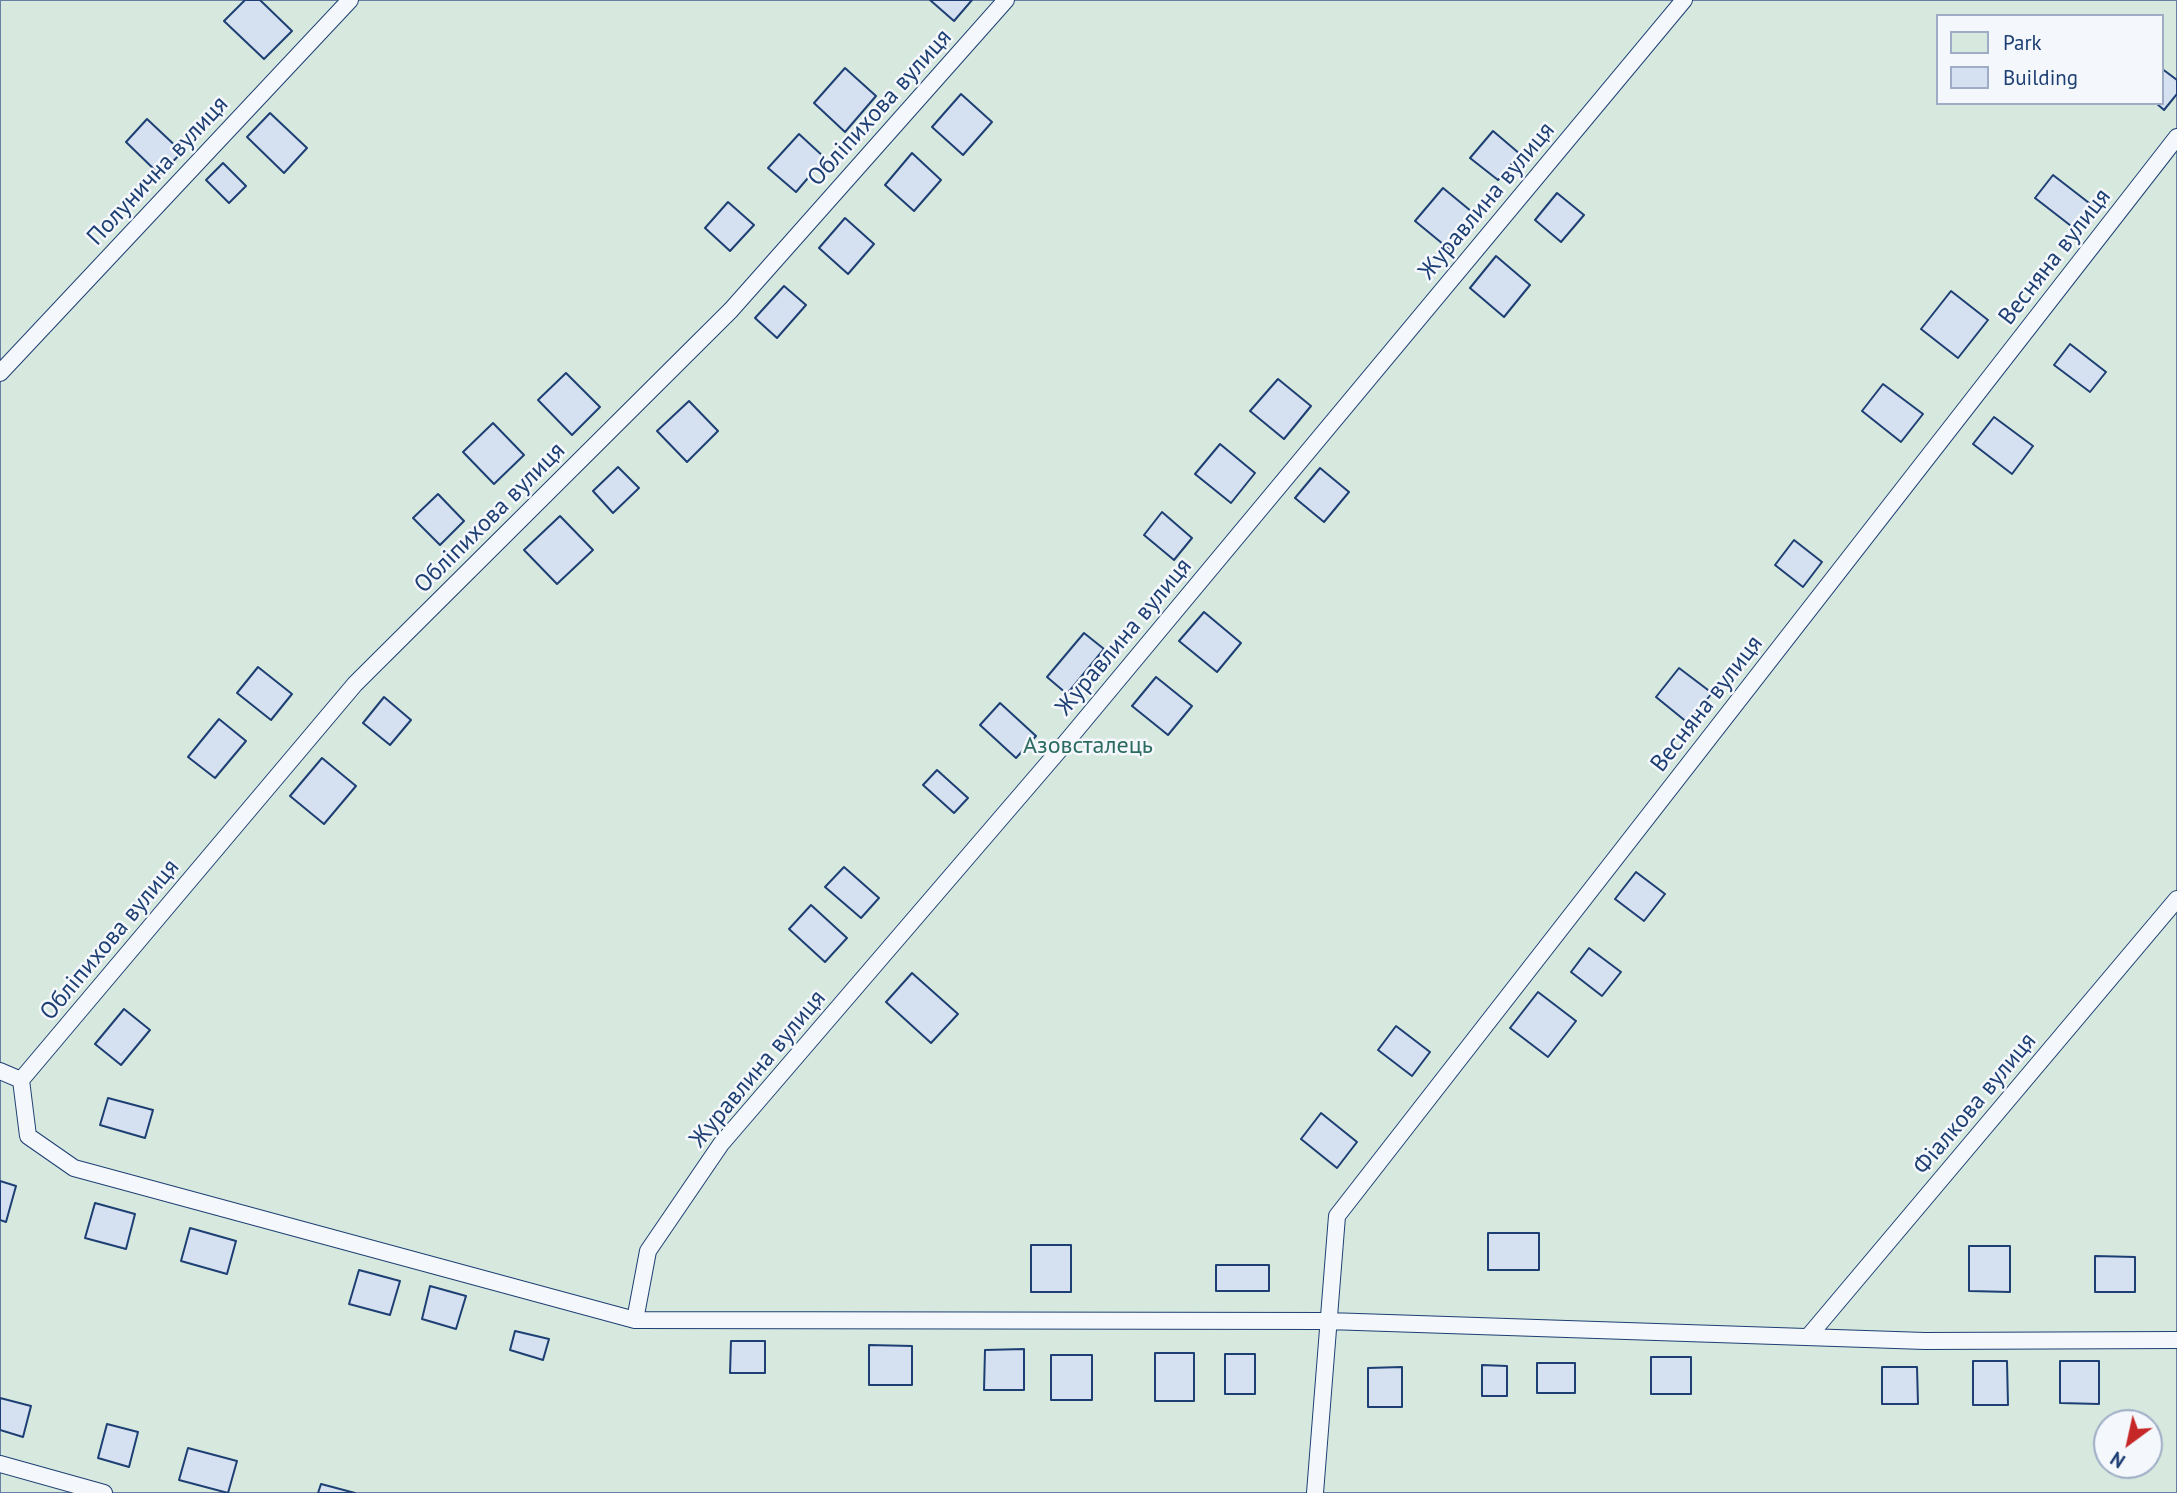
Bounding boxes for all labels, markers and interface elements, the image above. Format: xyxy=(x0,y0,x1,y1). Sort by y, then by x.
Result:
legend xyxy=(1936,14,2163,105)
street label: Обліпихова вулиця xyxy=(802,24,958,192)
text: Park xyxy=(2003,29,2042,56)
text: Building xyxy=(2003,64,2078,91)
street label: Полунична вулиця xyxy=(82,90,234,252)
street label: Журавлина вулиця xyxy=(1413,117,1561,285)
street label: Весняна вулиця xyxy=(1993,183,2117,331)
street label: Обліпихова вулиця xyxy=(409,437,571,599)
street label: Журавлина вулиця xyxy=(1050,553,1198,721)
street label: Весняна вулиця xyxy=(1645,630,1769,778)
park label: Азовсталець xyxy=(1023,732,1153,760)
street label: Обліпихова вулиця xyxy=(34,854,186,1026)
street label: Журавлина вулиця xyxy=(684,985,832,1153)
street label: Фіалкова вулиця xyxy=(1907,1027,2043,1181)
north arrow xyxy=(2093,1409,2163,1479)
text: N xyxy=(2106,1446,2129,1473)

